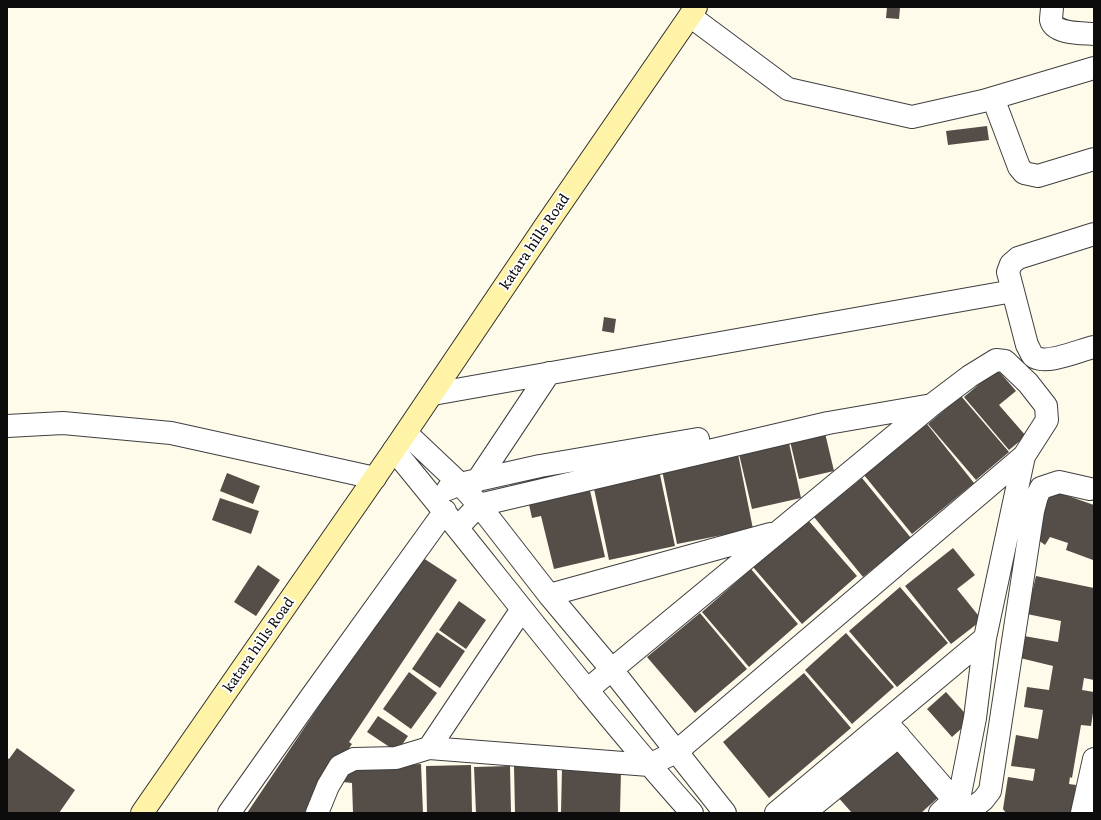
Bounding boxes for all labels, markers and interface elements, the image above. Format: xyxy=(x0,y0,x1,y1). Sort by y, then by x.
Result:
street label: katara hills Road xyxy=(497,191,573,293)
street label: katara hills Road xyxy=(220,594,298,696)

